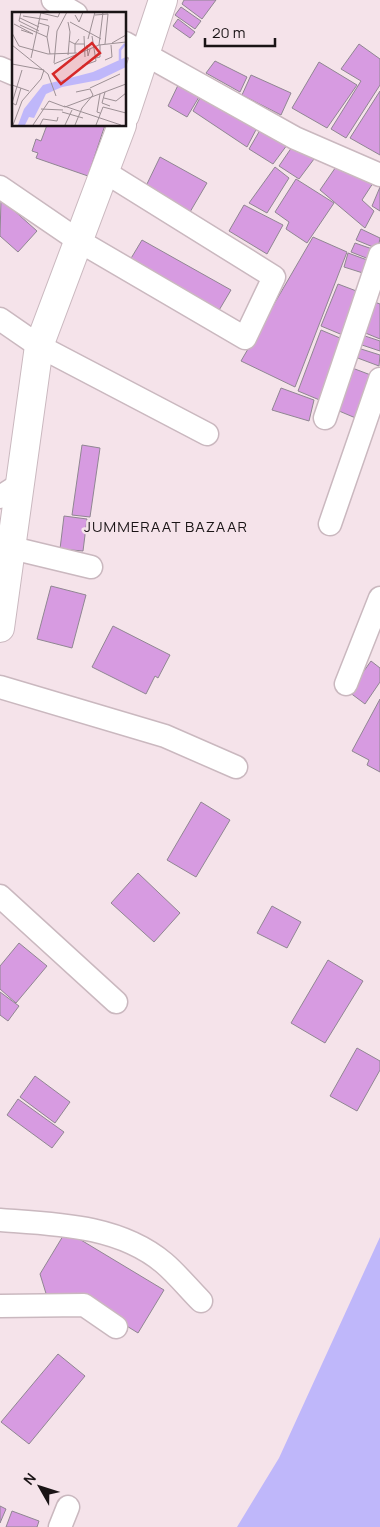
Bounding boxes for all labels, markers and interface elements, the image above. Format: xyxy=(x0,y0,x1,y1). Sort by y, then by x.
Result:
inset map xyxy=(12,12,126,126)
scale bar xyxy=(205,15,275,47)
text: 20 m xyxy=(212,22,245,43)
district label: JUMMERAAT BAZAAR xyxy=(84,516,248,537)
north arrow xyxy=(15,1462,65,1512)
text: N xyxy=(19,1469,40,1488)

